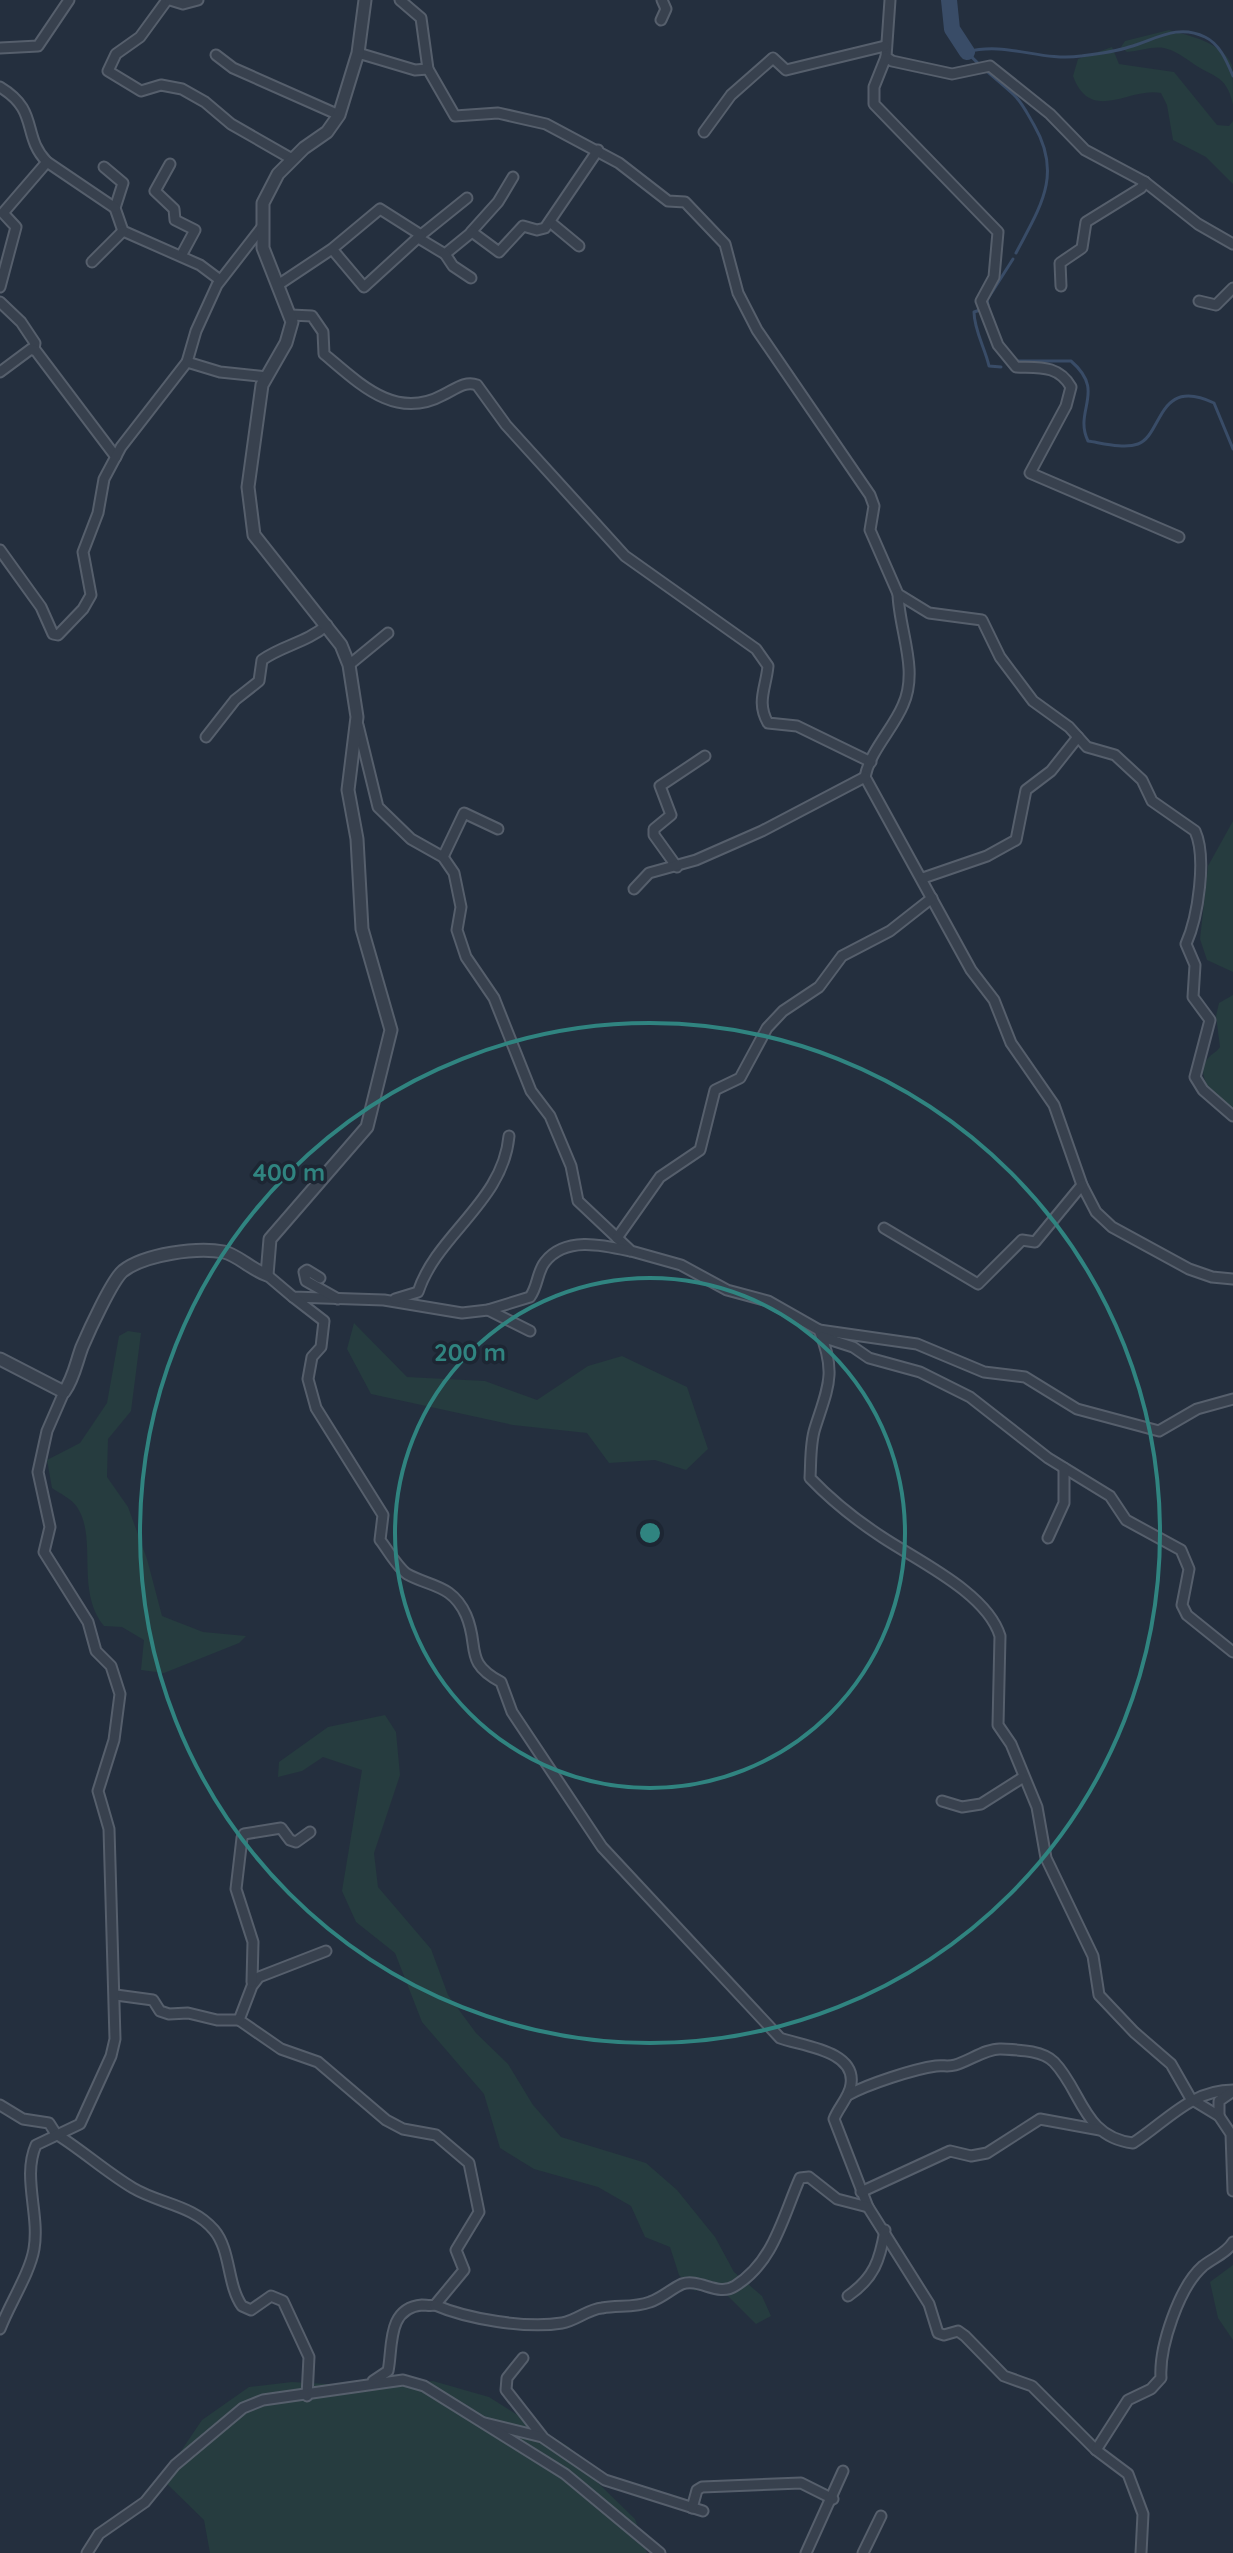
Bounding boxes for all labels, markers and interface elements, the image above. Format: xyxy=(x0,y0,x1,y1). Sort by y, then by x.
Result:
text: 400 m xyxy=(253,1157,325,1187)
text: 200 m xyxy=(434,1337,506,1367)
centre of rings xyxy=(636,1519,664,1547)

